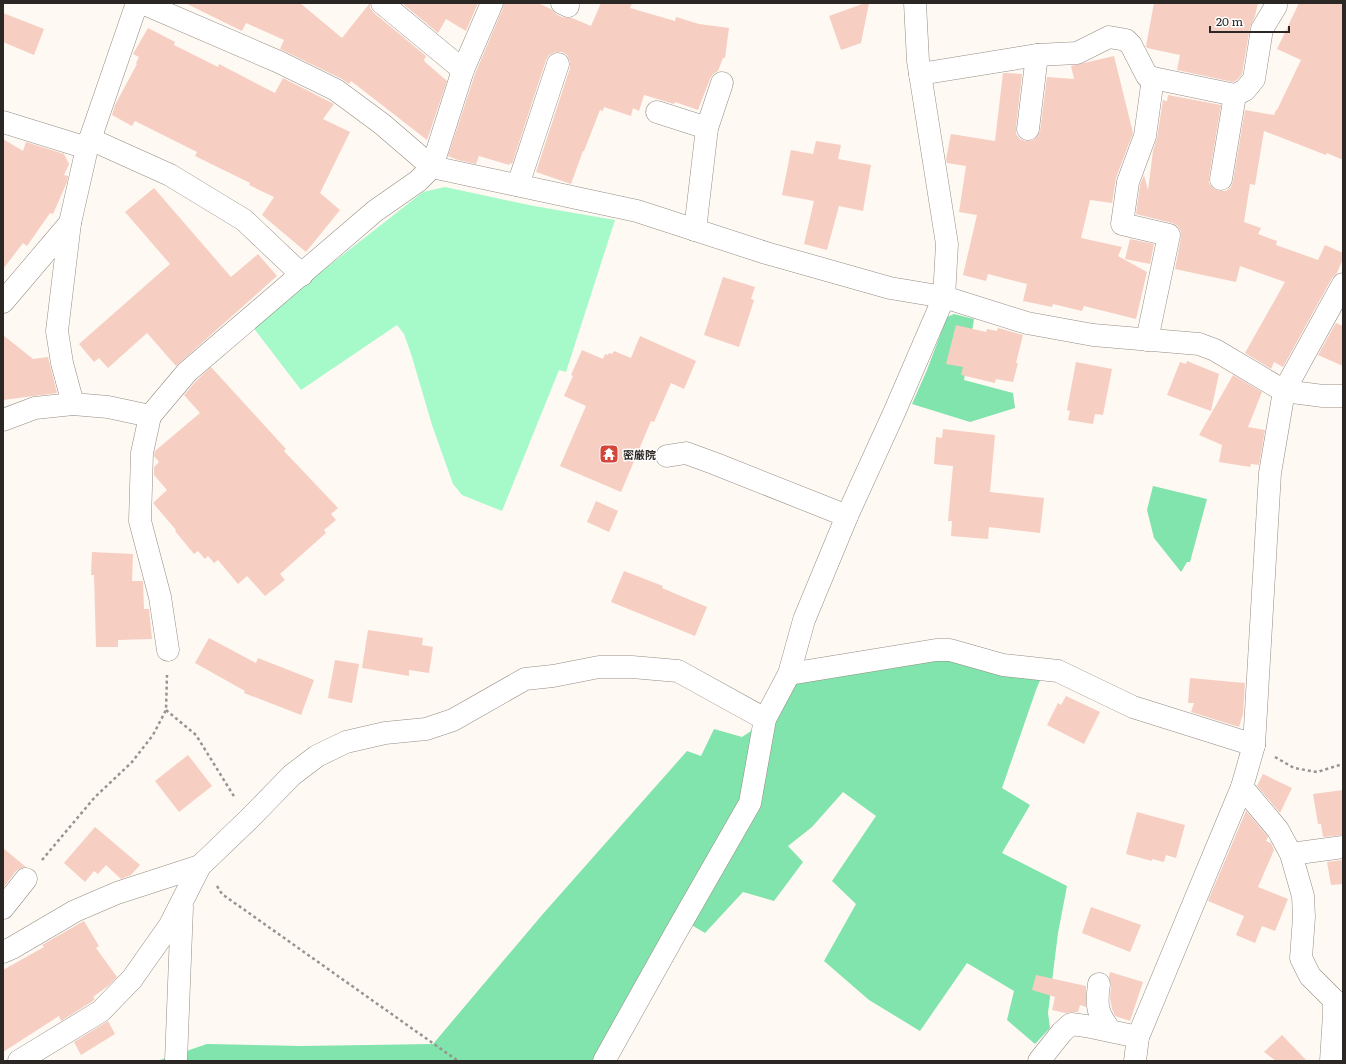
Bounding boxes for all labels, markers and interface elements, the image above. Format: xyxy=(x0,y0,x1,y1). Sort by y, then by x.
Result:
scale bar xyxy=(1210,8,1289,34)
text: 20 m xyxy=(1216,12,1243,30)
temple icon: 密厳院 xyxy=(598,443,620,465)
place label: 密厳院 xyxy=(623,446,656,462)

